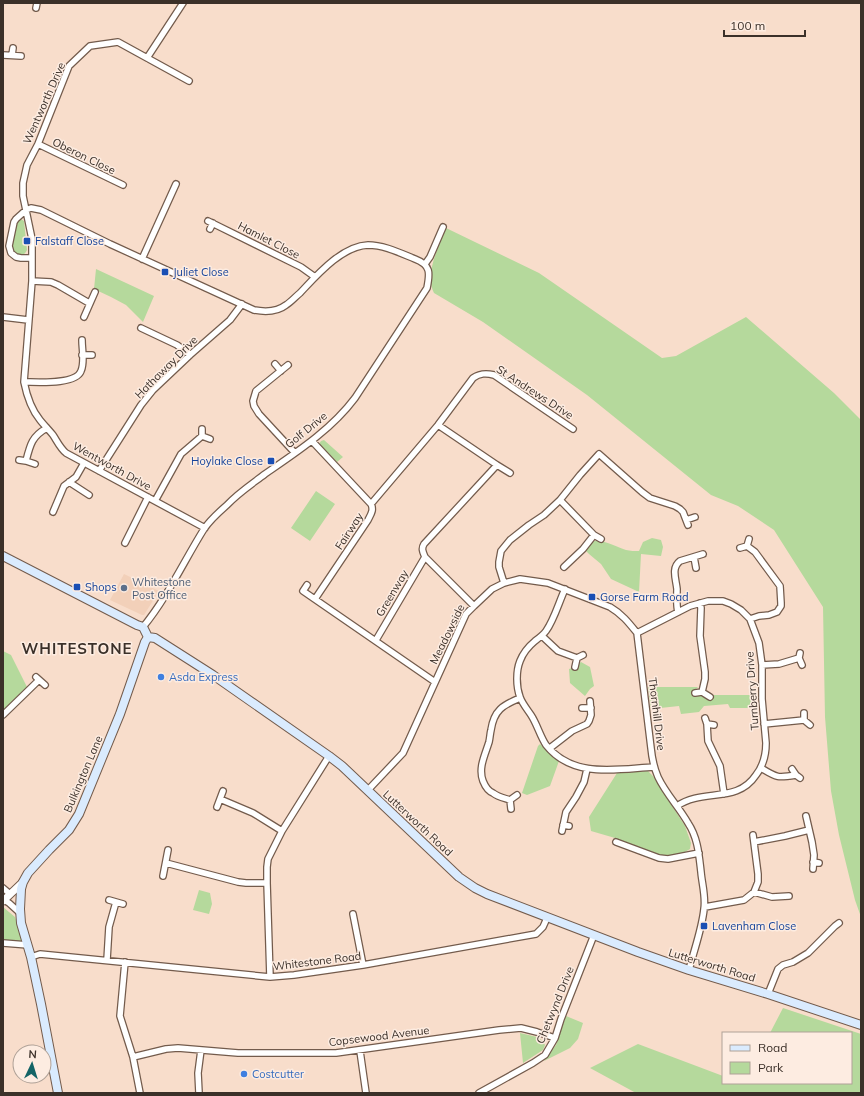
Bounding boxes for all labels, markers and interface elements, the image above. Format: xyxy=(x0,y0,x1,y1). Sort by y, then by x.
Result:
scale bar xyxy=(724,12,805,38)
text: 100 m xyxy=(730,18,765,33)
street label: Wentworth Drive xyxy=(20,60,68,146)
street label: Oberon Close xyxy=(50,135,118,177)
street label: Hamlet Close xyxy=(236,218,302,262)
place label: Falstaff Close xyxy=(35,234,104,248)
marker: Falstaff Close xyxy=(22,236,32,246)
place label: Juliet Close xyxy=(173,265,229,279)
marker: Juliet Close xyxy=(160,267,170,277)
street label: Hathaway Drive xyxy=(132,333,200,401)
street label: St Andrews Drive xyxy=(494,362,576,422)
street label: Golf Drive xyxy=(282,409,330,451)
street label: Wentworth Drive xyxy=(70,439,154,493)
place label: Hoylake Close xyxy=(191,454,263,468)
marker: Hoylake Close xyxy=(266,456,276,466)
street label: Fairway xyxy=(332,510,366,552)
street label: Greenway xyxy=(373,567,412,619)
place label: Whitestone Post Office xyxy=(132,575,191,602)
place label: Shops xyxy=(85,580,117,594)
marker: Shops xyxy=(72,582,82,592)
marker: Whitestone Post Office xyxy=(119,583,129,593)
place label: Gorse Farm Road xyxy=(600,590,689,604)
marker: Gorse Farm Road xyxy=(587,592,597,602)
street label: Meadowside xyxy=(426,602,468,666)
district label: WHITESTONE xyxy=(22,639,132,658)
street label: Turnberry Drive xyxy=(742,651,762,731)
place label: Asda Express xyxy=(169,670,238,684)
marker: Asda Express xyxy=(156,672,166,682)
street label: Thornhill Drive xyxy=(646,677,668,751)
street label: Bulkington Lane xyxy=(60,733,106,815)
street label: Lutterworth Road xyxy=(380,787,456,859)
place label: Lavenham Close xyxy=(712,919,796,933)
marker: Lavenham Close xyxy=(699,921,709,931)
street label: Lutterworth Road xyxy=(667,945,757,985)
street label: Whitestone Road xyxy=(272,949,362,973)
street label: Chetwynd Drive xyxy=(533,964,577,1046)
street label: Copsewood Avenue xyxy=(328,1023,430,1049)
legend xyxy=(722,1032,852,1084)
text: Road xyxy=(758,1040,787,1055)
north arrow xyxy=(12,1044,52,1084)
text: N xyxy=(28,1047,37,1061)
text: Park xyxy=(758,1060,784,1075)
place label: Costcutter xyxy=(252,1067,304,1081)
marker: Costcutter xyxy=(239,1069,249,1079)

